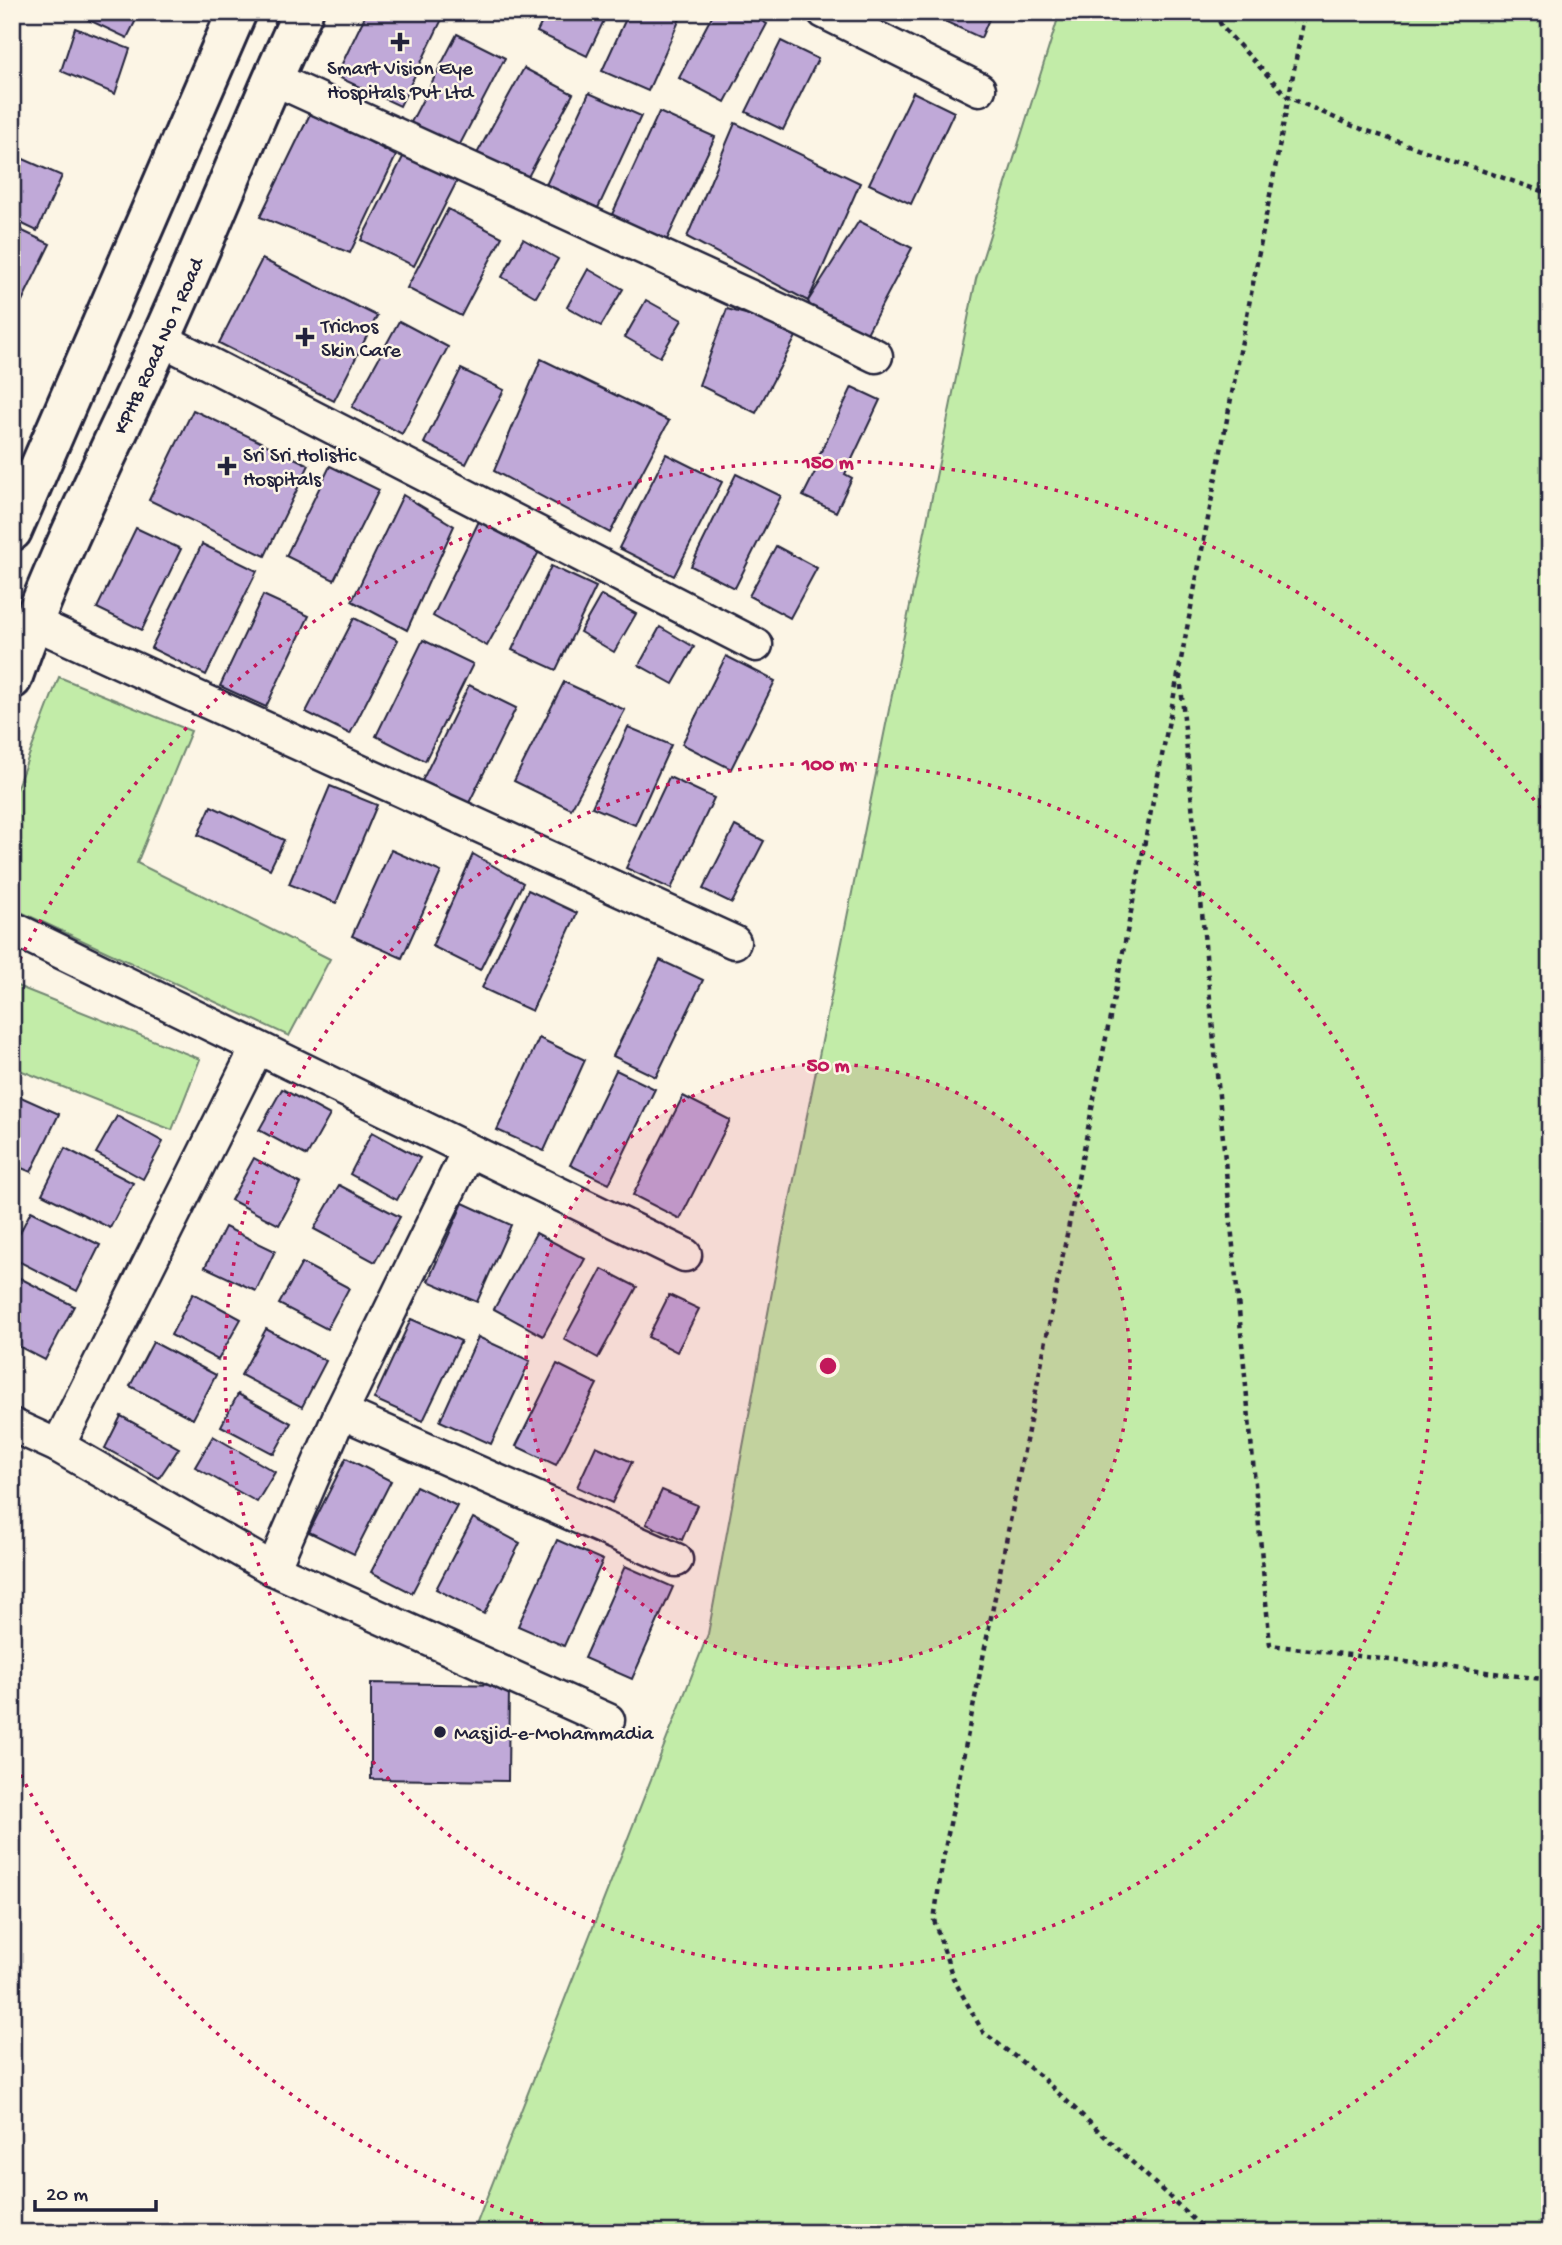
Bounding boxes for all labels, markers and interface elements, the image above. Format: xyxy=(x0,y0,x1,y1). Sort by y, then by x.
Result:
marker: Smart Vision Eye Hospitals Pvt Ltd xyxy=(390,32,410,52)
place label: Smart Vision Eye Hospitals Pvt Ltd xyxy=(327,58,475,107)
street label: KPHB Road No 1 Road xyxy=(110,253,212,439)
place label: Trichos Skin Care xyxy=(320,316,402,365)
marker: Trichos Skin Care xyxy=(295,327,315,347)
place label: Sri Sri Holistic Hospitals xyxy=(243,445,357,494)
text: 150 m xyxy=(801,452,854,477)
marker: Sri Sri Holistic Hospitals xyxy=(217,456,237,476)
text: 100 m xyxy=(801,754,854,779)
text: 50 m xyxy=(807,1055,850,1080)
centre of rings xyxy=(816,1354,840,1378)
place label: Masjid-e-Mohammadia xyxy=(454,1723,655,1748)
marker: Masjid-e-Mohammadia xyxy=(432,1724,448,1740)
scale bar xyxy=(35,2168,156,2212)
text: 20 m xyxy=(46,2184,88,2209)

